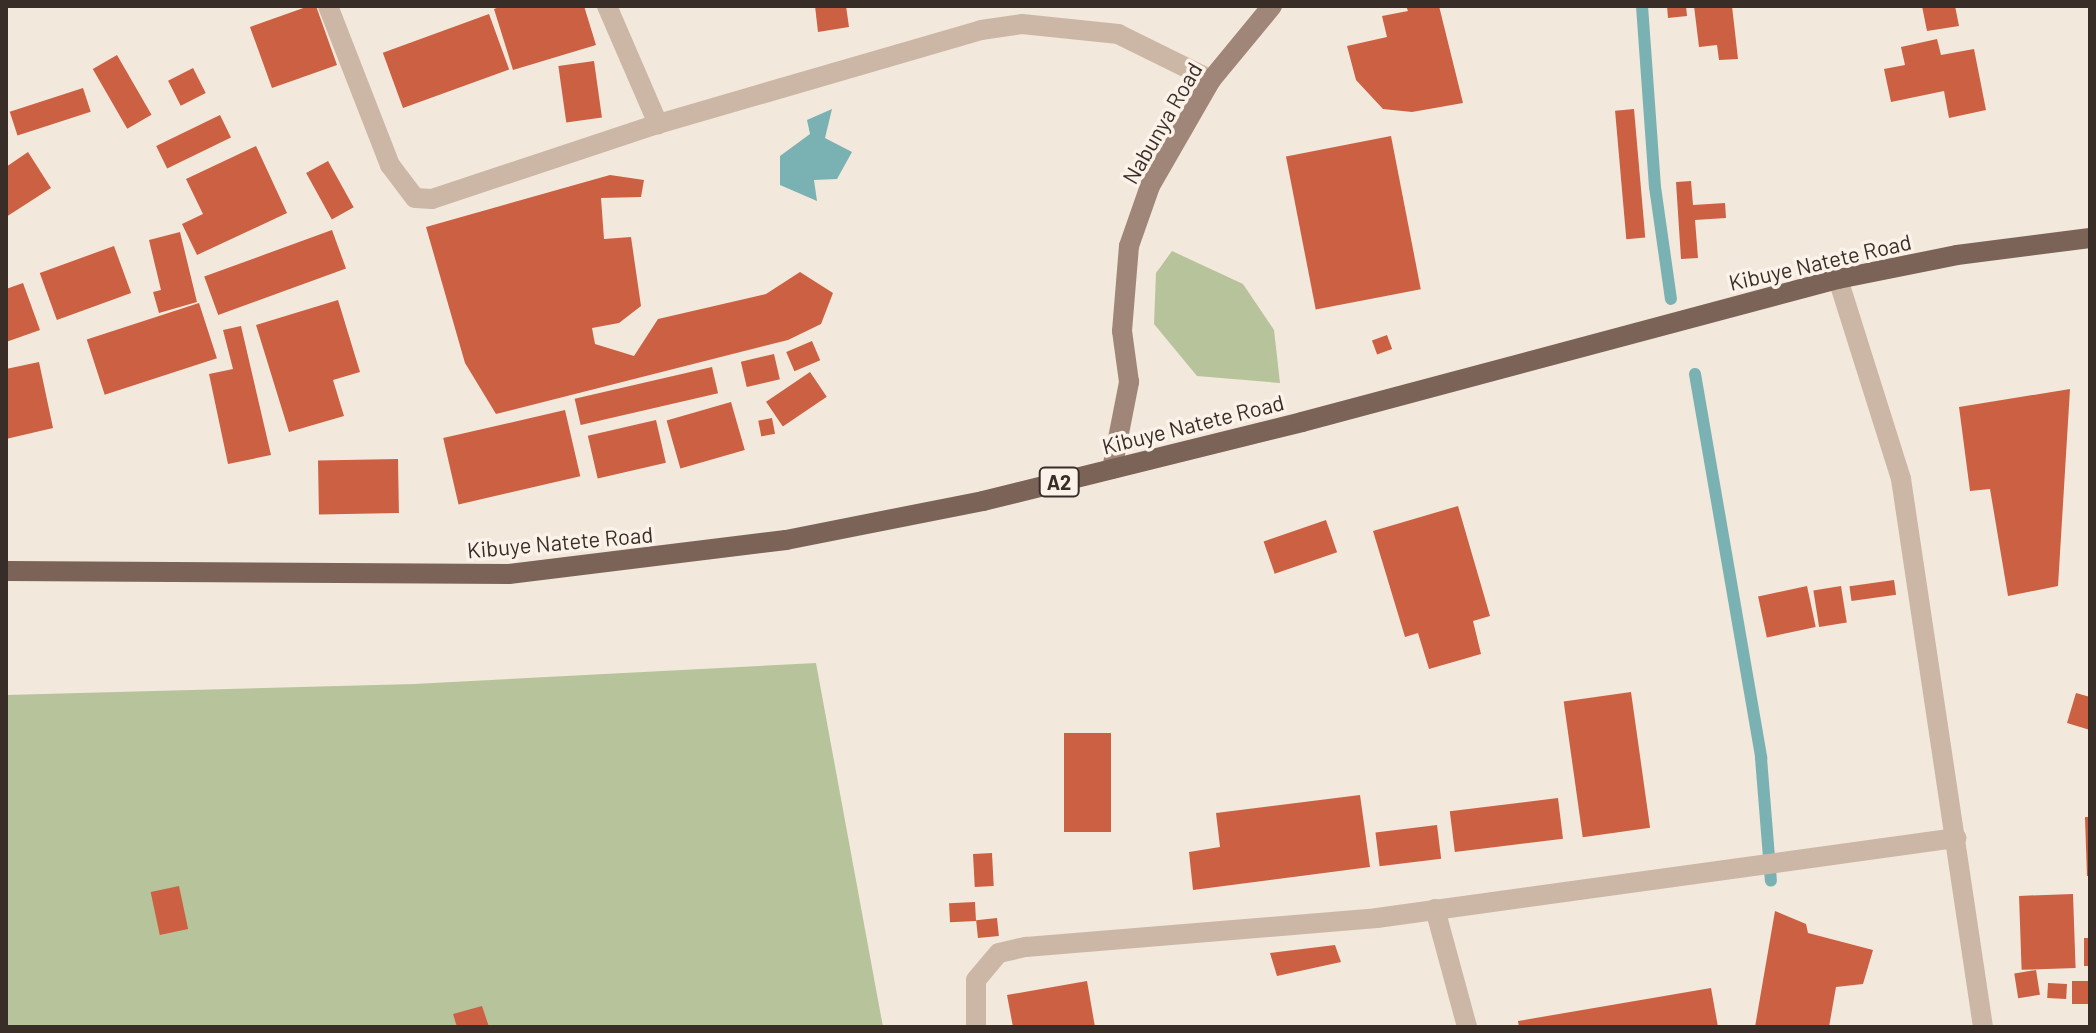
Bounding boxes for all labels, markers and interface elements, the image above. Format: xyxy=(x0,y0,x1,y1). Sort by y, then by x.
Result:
street label: Nabunya Road xyxy=(1117,58,1207,188)
street label: Kibuye Natete Road xyxy=(1726,228,1914,296)
street label: Kibuye Natete Road xyxy=(1099,389,1287,459)
road number: A2 xyxy=(1037,466,1081,498)
street label: Kibuye Natete Road xyxy=(466,521,654,563)

